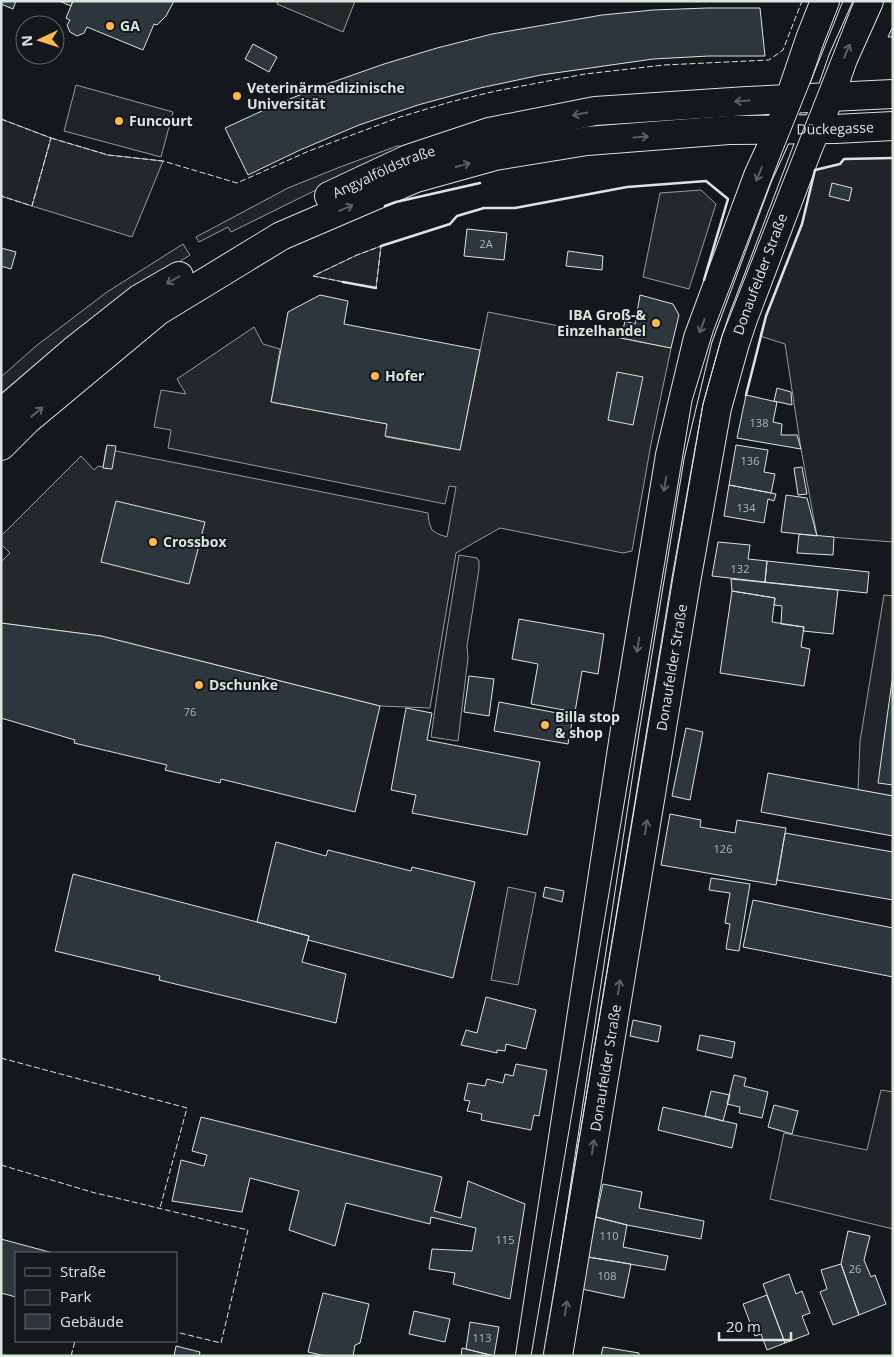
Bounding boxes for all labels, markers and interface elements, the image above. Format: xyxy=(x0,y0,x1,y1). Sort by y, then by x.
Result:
north arrow xyxy=(15,15,65,65)
place label: GA xyxy=(120,16,140,35)
marker: GA xyxy=(104,20,116,32)
text: N xyxy=(17,35,36,47)
one-way arrow xyxy=(842,44,852,59)
place label: Veterinärmedizinische Universität xyxy=(247,78,405,113)
marker: Veterinärmedizinische Universität xyxy=(231,90,243,102)
one-way arrow xyxy=(734,96,750,106)
one-way arrow xyxy=(572,109,588,119)
place label: Funcourt xyxy=(129,111,193,130)
marker: Funcourt xyxy=(113,115,125,127)
street label: Dückegasse xyxy=(796,117,874,138)
one-way arrow xyxy=(632,132,648,141)
street label: Angyalföldstraße xyxy=(329,141,438,202)
one-way arrow xyxy=(455,159,471,169)
one-way arrow xyxy=(753,166,763,181)
one-way arrow xyxy=(338,203,353,213)
street label: Donaufelder Straße xyxy=(728,210,791,337)
house number: 2A xyxy=(479,236,493,251)
one-way arrow xyxy=(167,275,181,285)
place label: IBA Groß-& Einzelhandel xyxy=(557,305,646,340)
marker: IBA Groß-& Einzelhandel xyxy=(650,317,662,329)
one-way arrow xyxy=(697,318,706,333)
place label: Hofer xyxy=(385,366,425,385)
marker: Hofer xyxy=(369,370,381,382)
one-way arrow xyxy=(30,407,43,418)
house number: 138 xyxy=(750,415,768,430)
house number: 136 xyxy=(741,453,759,468)
one-way arrow xyxy=(660,476,670,492)
house number: 134 xyxy=(737,500,756,515)
place label: Crossbox xyxy=(163,532,227,551)
marker: Crossbox xyxy=(147,536,159,548)
house number: 132 xyxy=(731,561,749,576)
street label: Donaufelder Straße xyxy=(652,602,691,732)
one-way arrow xyxy=(633,636,643,652)
place label: Dschunke xyxy=(209,675,278,694)
marker: Dschunke xyxy=(193,679,205,691)
house number: 76 xyxy=(184,704,196,719)
place label: Billa stop & shop xyxy=(555,707,620,742)
marker: Billa stop & shop xyxy=(539,719,551,731)
one-way arrow xyxy=(641,819,651,835)
house number: 126 xyxy=(714,841,732,856)
one-way arrow xyxy=(615,979,625,995)
street label: Donaufelder Straße xyxy=(585,1003,625,1133)
one-way arrow xyxy=(588,1140,598,1156)
house number: 110 xyxy=(600,1228,618,1243)
house number: 115 xyxy=(496,1232,514,1247)
legend xyxy=(15,1252,178,1342)
text: Straße xyxy=(60,1261,106,1281)
house number: 26 xyxy=(849,1261,861,1276)
house number: 108 xyxy=(598,1268,616,1283)
text: Park xyxy=(60,1286,91,1306)
one-way arrow xyxy=(562,1300,572,1316)
scale bar xyxy=(719,1310,792,1342)
text: Gebäude xyxy=(60,1311,124,1331)
text: 20 m xyxy=(726,1316,761,1336)
house number: 113 xyxy=(473,1330,491,1345)

